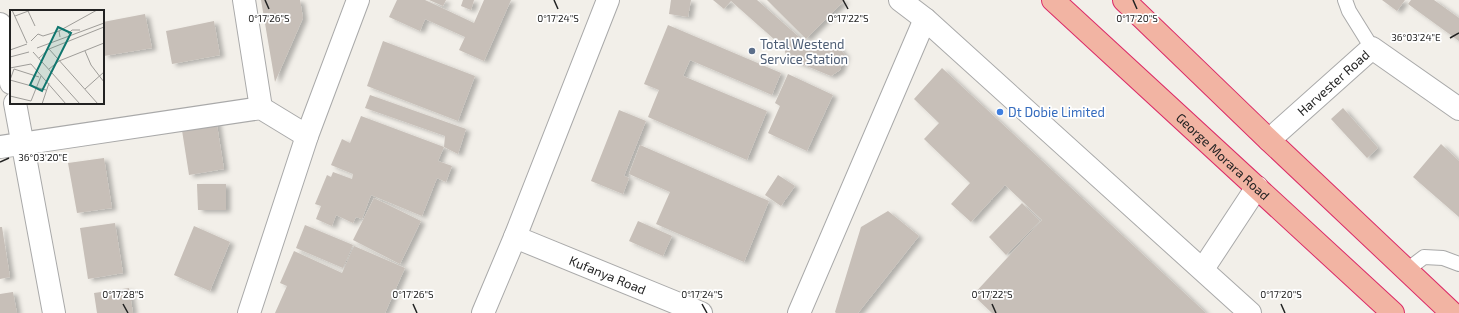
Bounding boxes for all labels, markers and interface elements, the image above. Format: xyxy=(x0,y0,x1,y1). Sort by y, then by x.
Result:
inset map xyxy=(10,10,104,104)
text: 0°17'26"S xyxy=(248,12,290,24)
text: 0°17'24"S xyxy=(537,12,579,24)
text: 0°17'22"S xyxy=(827,12,869,24)
text: 0°17'20"S xyxy=(1116,12,1158,24)
text: 36°03'24"E xyxy=(1391,31,1441,43)
place label: Total Westend Service Station xyxy=(760,36,848,67)
marker: Total Westend Service Station xyxy=(747,46,757,56)
street label: Harvester Road xyxy=(1294,46,1372,119)
place label: Dt Dobie Limited xyxy=(1008,104,1105,120)
marker: Dt Dobie Limited xyxy=(995,107,1005,117)
street label: George Morara Road xyxy=(1173,110,1273,203)
text: 36°03'20"E xyxy=(18,151,68,163)
street label: Kufanya Road xyxy=(567,252,648,298)
text: 0°17'28"S xyxy=(102,288,144,300)
text: 0°17'26"S xyxy=(392,288,434,300)
text: 0°17'24"S xyxy=(681,288,723,300)
text: 0°17'22"S xyxy=(971,288,1013,300)
text: 0°17'20"S xyxy=(1260,288,1302,300)

